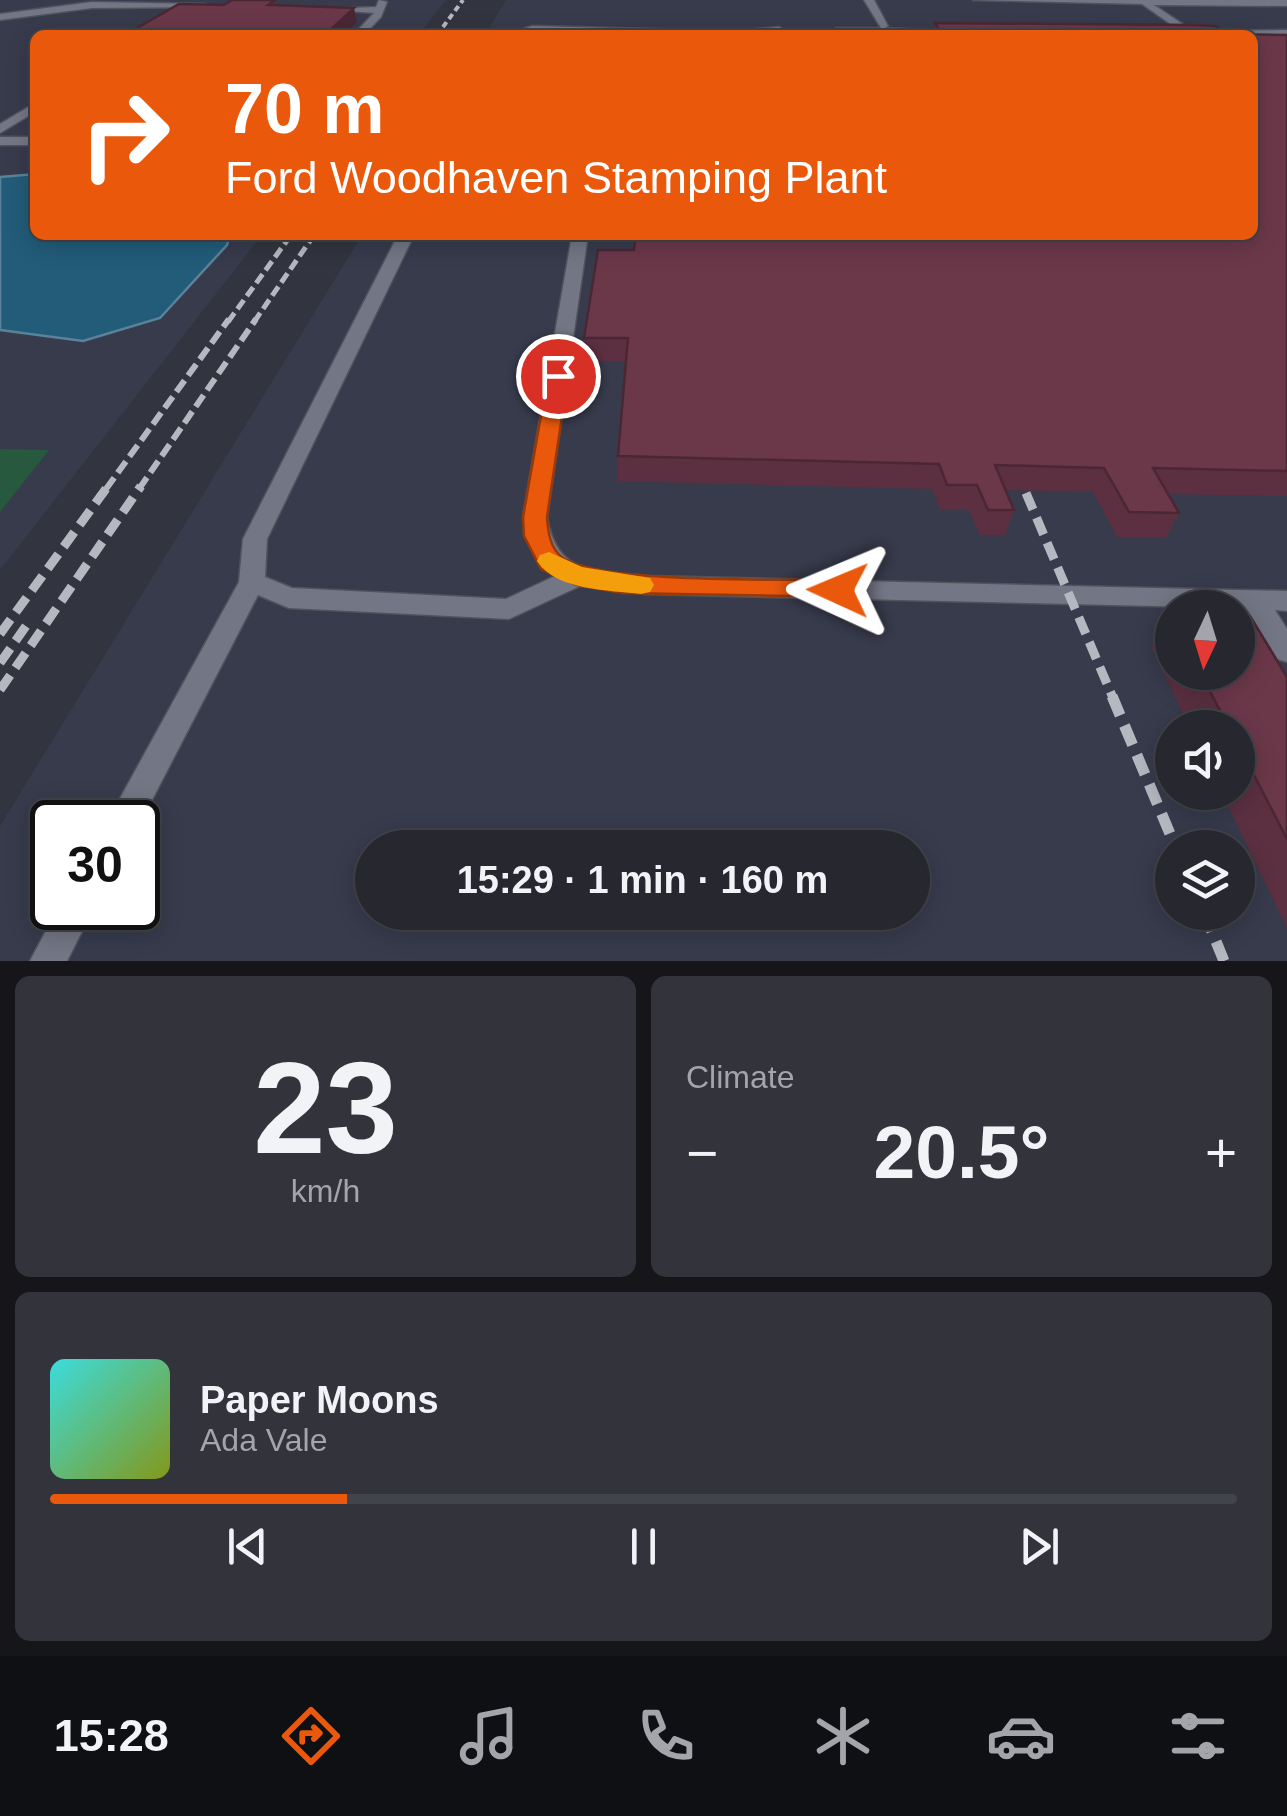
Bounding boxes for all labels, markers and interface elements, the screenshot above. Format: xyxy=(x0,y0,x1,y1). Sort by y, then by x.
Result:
icon: right xyxy=(60,70,190,200)
text: 70 m xyxy=(225,70,385,148)
text: Ford Woodhaven Stamping Plant xyxy=(225,152,887,203)
pin xyxy=(516,334,601,419)
icon: arrive xyxy=(531,349,586,404)
position arrow xyxy=(786,538,890,642)
north arrow xyxy=(1155,590,1255,690)
map controls xyxy=(1155,590,1255,930)
button: sound xyxy=(1155,710,1255,810)
speed limit sign: 30 xyxy=(30,800,160,930)
button: layers xyxy=(1155,830,1255,930)
text: 15:29 · 1 min · 160 m xyxy=(457,859,828,901)
text: 23 xyxy=(253,1035,398,1181)
text: Climate xyxy=(686,1059,794,1095)
text: 20.5° xyxy=(874,1110,1049,1194)
text: − xyxy=(686,1122,718,1184)
text: + xyxy=(1205,1122,1237,1184)
text: km/h xyxy=(291,1173,360,1209)
text: Paper Moons xyxy=(200,1379,439,1421)
text: Ada Vale xyxy=(200,1422,328,1458)
icon: previous xyxy=(220,1519,275,1574)
icon: pause xyxy=(616,1519,671,1574)
icon: next xyxy=(1012,1519,1067,1574)
icon: directions xyxy=(276,1701,346,1771)
icon: music xyxy=(454,1701,524,1771)
icon: phone xyxy=(631,1701,701,1771)
icon: climate xyxy=(808,1701,878,1771)
icon: car xyxy=(986,1701,1056,1771)
icon: filters xyxy=(1163,1701,1233,1771)
text: 15:28 xyxy=(54,1710,169,1761)

